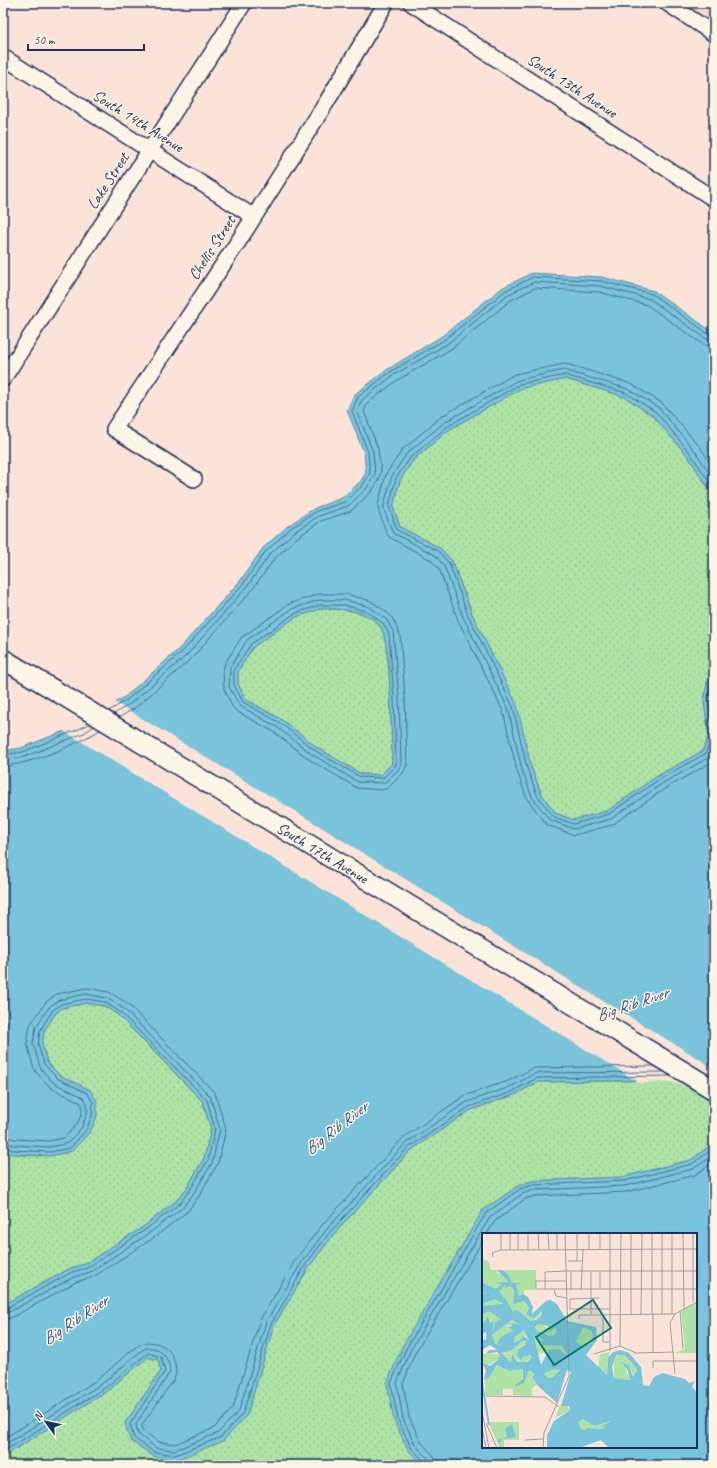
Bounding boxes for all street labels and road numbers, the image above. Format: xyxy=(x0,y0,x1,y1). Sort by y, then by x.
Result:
street label: South 13th Avenue xyxy=(523,49,622,123)
street label: South 14th Avenue xyxy=(89,85,189,158)
street label: Lake Street xyxy=(82,148,135,213)
street label: Chellis Street xyxy=(184,211,241,284)
street label: South 17th Avenue xyxy=(273,818,373,889)

